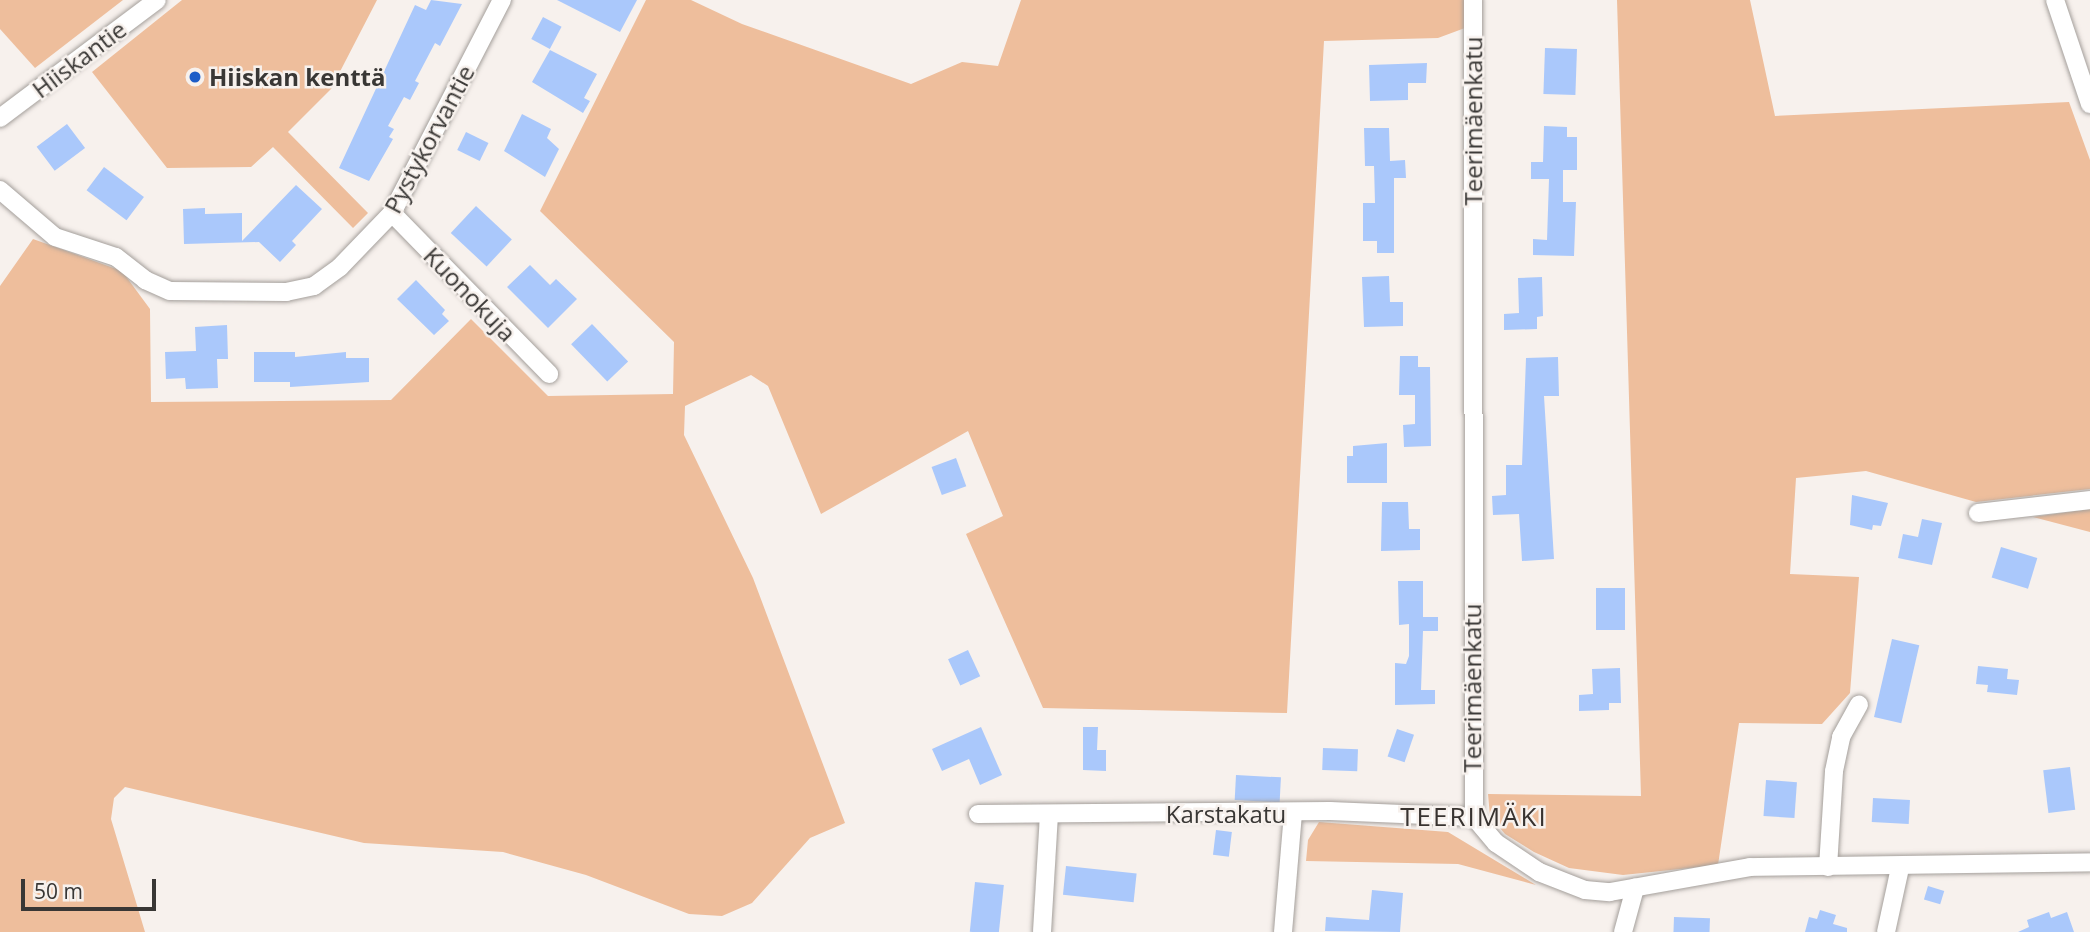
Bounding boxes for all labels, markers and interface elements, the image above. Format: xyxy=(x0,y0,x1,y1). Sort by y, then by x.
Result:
street label: Hiiskantie xyxy=(26,14,132,104)
street label: Teerimäenkatu xyxy=(1459,36,1487,206)
street label: Pystykorvantie xyxy=(378,60,480,218)
place label: Hiiskan kenttä xyxy=(209,63,385,91)
marker: Hiiskan kenttä xyxy=(187,69,203,85)
street label: Kuonokuja xyxy=(418,241,522,347)
street label: Teerimäenkatu xyxy=(1458,603,1486,773)
street label: Karstakatu xyxy=(1166,800,1286,828)
district label: TEERIMÄKI xyxy=(1401,801,1547,833)
scale bar xyxy=(24,866,159,910)
text: 50 m xyxy=(34,877,83,905)

